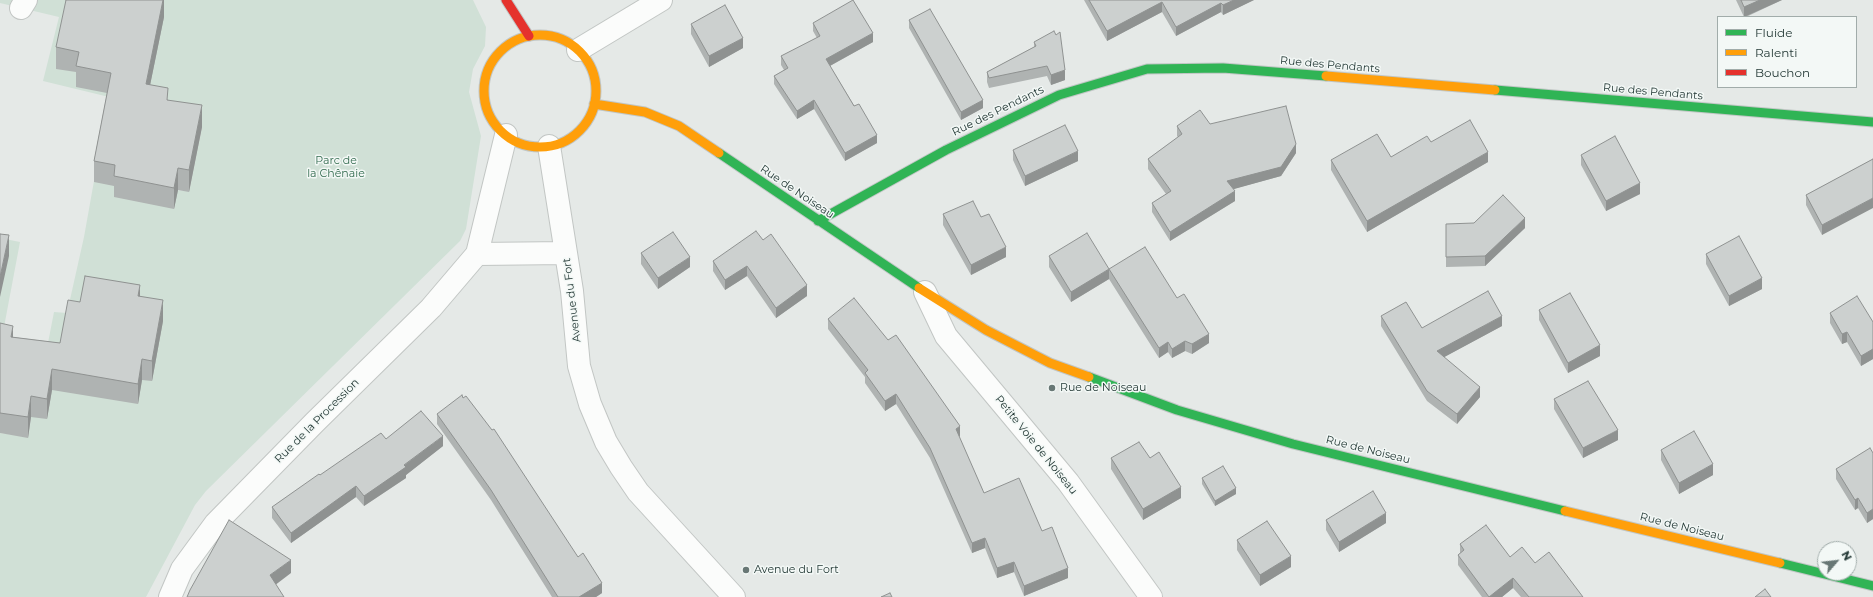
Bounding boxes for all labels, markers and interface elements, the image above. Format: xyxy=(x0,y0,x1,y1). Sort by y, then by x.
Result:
legend xyxy=(1717,16,1857,88)
text: Fluide xyxy=(1755,25,1793,40)
text: Ralenti xyxy=(1755,45,1797,60)
street label: Rue des Pendants xyxy=(1279,54,1381,76)
text: Bouchon xyxy=(1755,65,1810,80)
street label: Rue des Pendants xyxy=(1602,81,1704,103)
street label: Rue des Pendants xyxy=(950,83,1046,139)
park label: Parc de la Chênaie xyxy=(307,154,365,180)
street label: Rue de Noiseau xyxy=(758,162,836,222)
street label: Avenue du Fort xyxy=(560,257,584,343)
street label: Rue de la Procession xyxy=(272,376,362,466)
place label: Rue de Noiseau xyxy=(1060,381,1146,395)
marker: Rue de Noiseau xyxy=(1047,383,1057,393)
street label: Petite Voie de Noiseau xyxy=(992,393,1080,497)
street label: Rue de Noiseau xyxy=(1324,433,1412,467)
street label: Rue de Noiseau xyxy=(1638,510,1726,544)
north arrow xyxy=(1817,541,1857,581)
text: N xyxy=(1838,549,1855,563)
place label: Avenue du Fort xyxy=(754,563,839,577)
marker: Avenue du Fort xyxy=(741,565,751,575)

